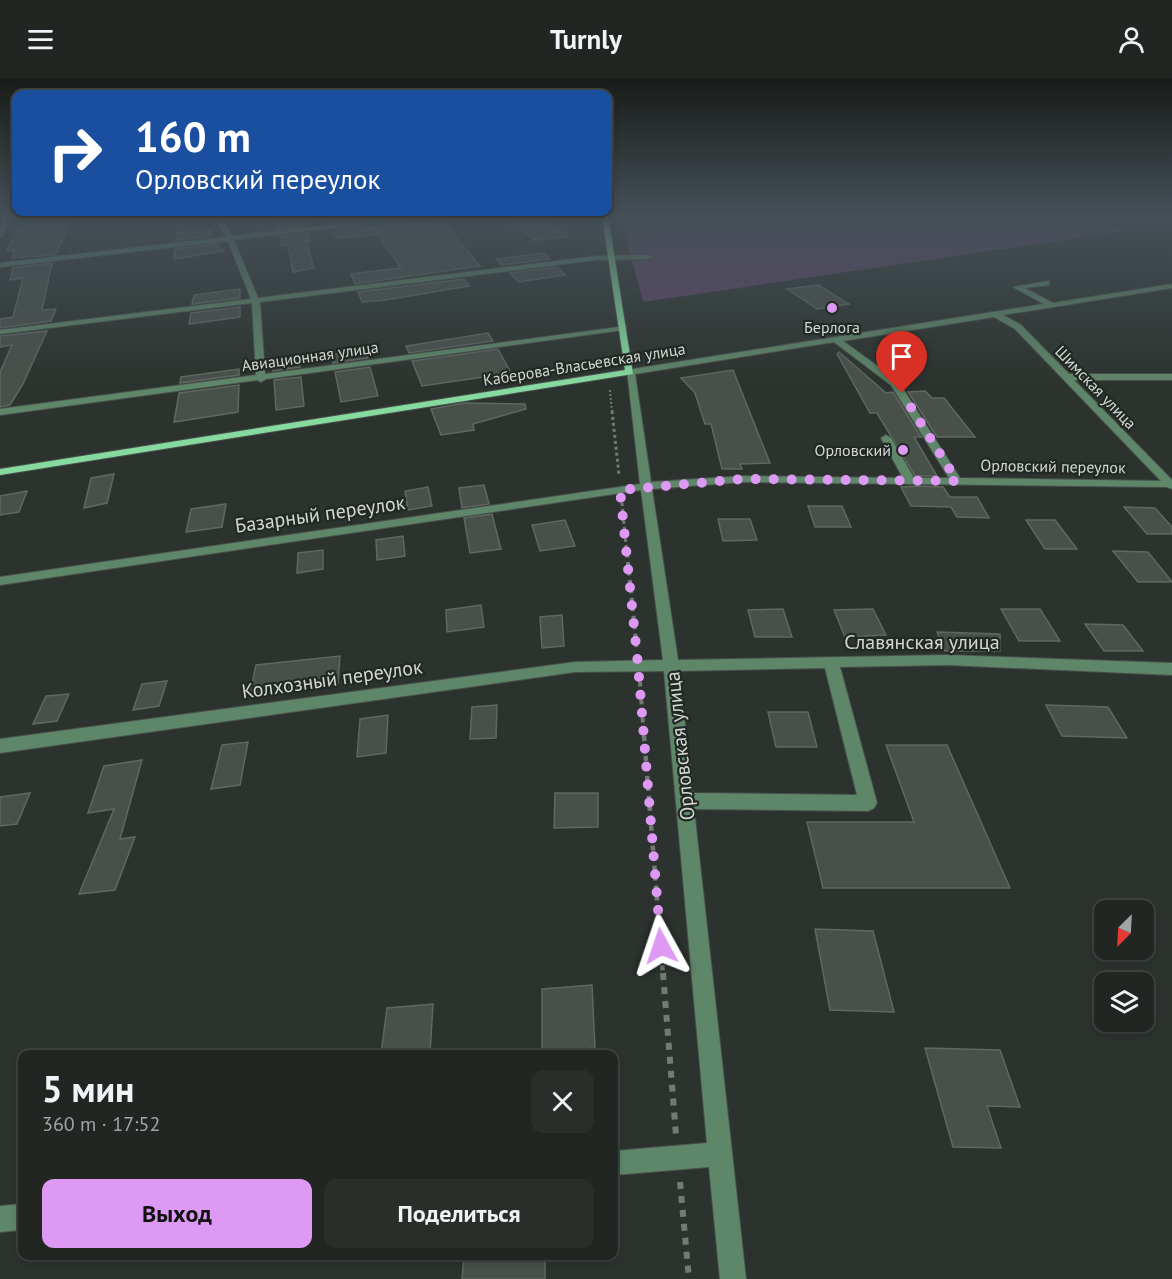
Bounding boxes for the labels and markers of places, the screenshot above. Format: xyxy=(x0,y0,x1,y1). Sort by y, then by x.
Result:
marker: Берлога xyxy=(825,301,839,315)
place label: Берлога xyxy=(804,317,860,337)
pin xyxy=(876,331,927,393)
place label: Орловский xyxy=(815,440,891,460)
marker: Орловский xyxy=(896,443,910,457)

